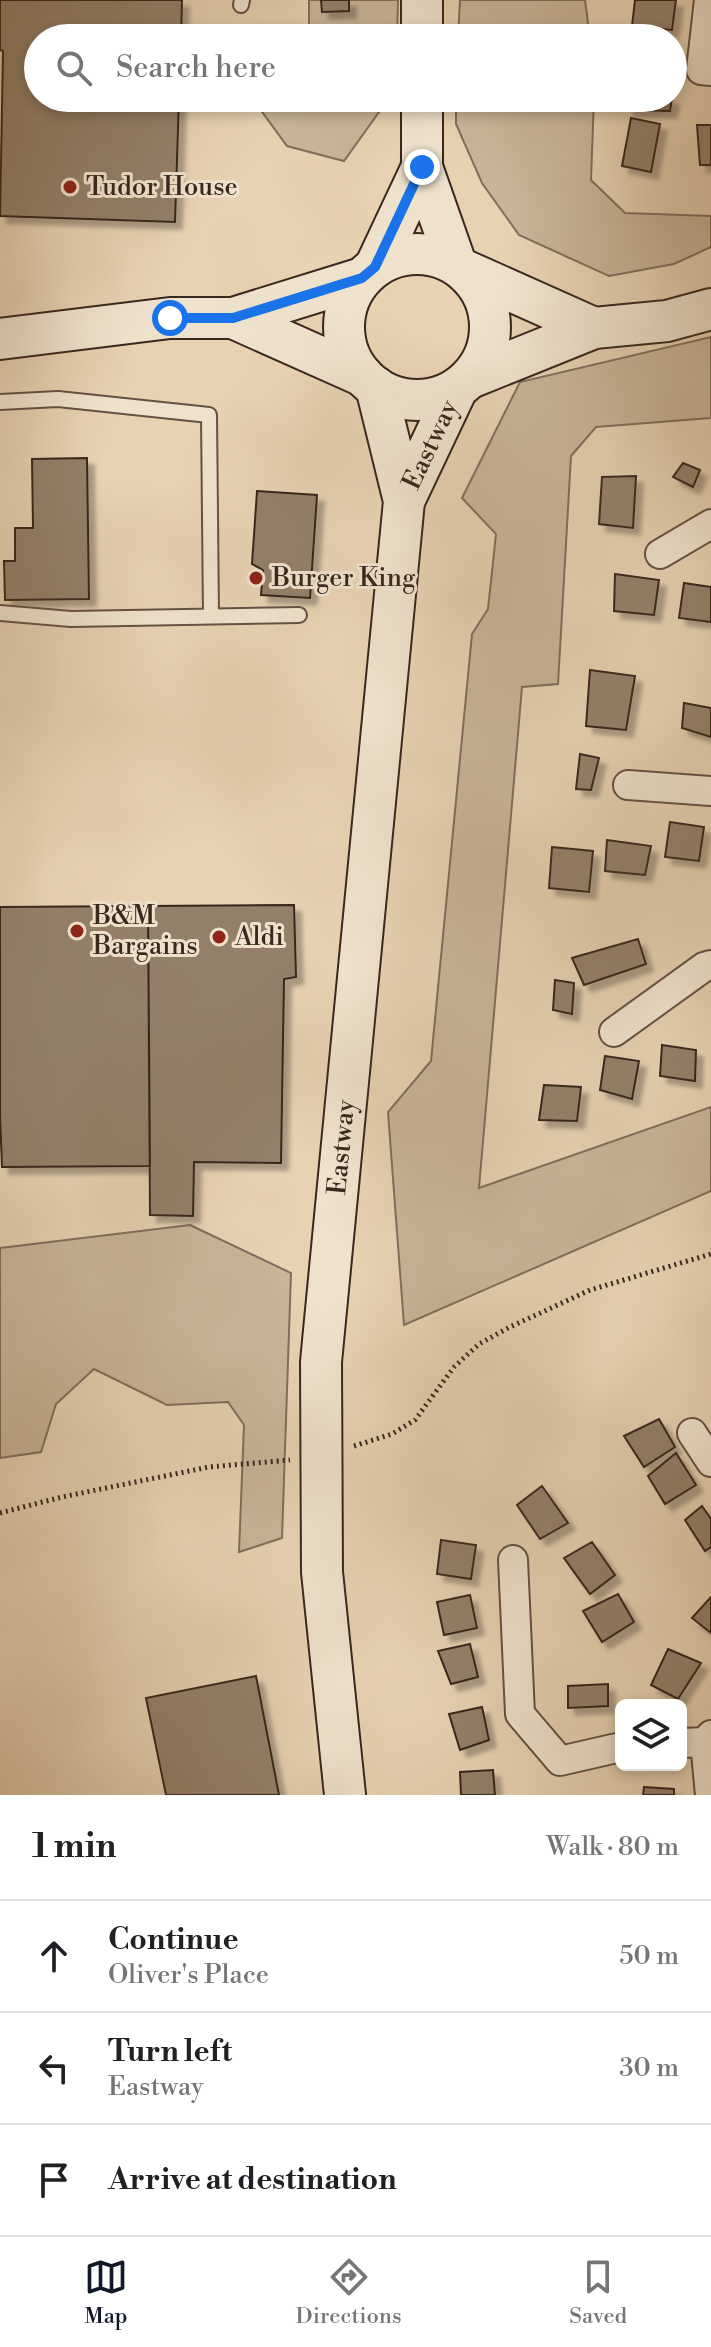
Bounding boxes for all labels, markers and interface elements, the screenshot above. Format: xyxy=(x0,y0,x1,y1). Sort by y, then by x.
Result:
search box xyxy=(24,24,687,112)
icon: search xyxy=(52,46,96,90)
text: Search here xyxy=(116,49,276,87)
route end xyxy=(404,149,440,185)
place label: Tudor House xyxy=(86,171,238,203)
marker: Tudor House xyxy=(61,178,79,196)
route start xyxy=(152,300,188,336)
street label: Eastway xyxy=(396,395,466,495)
place label: Burger King xyxy=(271,562,416,594)
marker: Burger King xyxy=(247,569,265,587)
place label: B&M Bargains xyxy=(92,900,198,962)
place label: Aldi xyxy=(234,921,284,953)
marker: B&M Bargains xyxy=(68,922,86,940)
marker: Aldi xyxy=(210,928,228,946)
street label: Eastway xyxy=(321,1098,362,1196)
map controls xyxy=(615,1699,687,1771)
button: layers xyxy=(615,1699,687,1771)
text: 1 min xyxy=(32,1826,116,1868)
text: Walk · 80 m xyxy=(546,1831,679,1863)
text: Continue xyxy=(108,1921,239,1959)
icon: ahead xyxy=(32,1934,76,1978)
text: 50 m xyxy=(619,1940,679,1972)
text: Oliver's Place xyxy=(108,1959,269,1991)
text: Turn left xyxy=(108,2033,232,2071)
icon: left xyxy=(32,2046,76,2090)
text: 30 m xyxy=(619,2052,679,2084)
text: Eastway xyxy=(108,2071,204,2103)
icon: arrive xyxy=(32,2158,76,2202)
text: Arrive at destination xyxy=(108,2161,397,2199)
tab: Map xyxy=(84,2255,128,2330)
tab: Directions xyxy=(296,2255,402,2330)
tab: Saved xyxy=(569,2255,627,2330)

